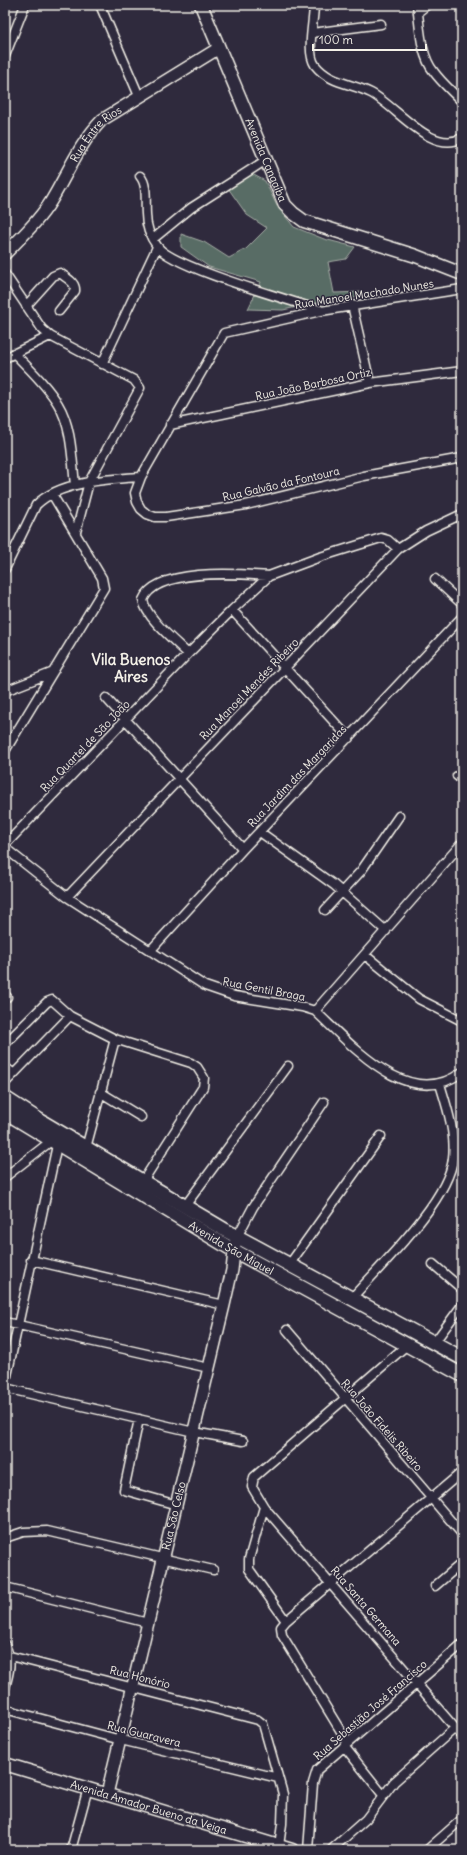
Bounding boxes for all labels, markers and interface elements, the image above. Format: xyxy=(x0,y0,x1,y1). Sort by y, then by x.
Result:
scale bar xyxy=(313,26,426,52)
text: 100 m xyxy=(319,32,353,47)
street label: Rua Entre Rios xyxy=(67,103,124,165)
street label: Avenida Cangaíba xyxy=(242,116,290,204)
street label: Rua Manoel Machado Nunes xyxy=(293,276,435,312)
street label: Rua João Barbosa Ortiz xyxy=(254,365,372,403)
street label: Rua Galvão da Fontoura xyxy=(221,464,341,504)
street label: Rua Manoel Mendes Ribeiro xyxy=(197,635,301,743)
district label: Vila Buenos Aires xyxy=(92,650,171,686)
street label: Rua Quartel de São João xyxy=(37,697,133,795)
street label: Rua Jardim das Margaridas xyxy=(245,722,349,830)
street label: Rua Gentil Braga xyxy=(222,974,306,1004)
street label: Avenida São Miguel xyxy=(186,1218,276,1278)
street label: Rua João Fidelis Ribeiro xyxy=(338,1376,426,1474)
street label: Rua São Celso xyxy=(159,1480,188,1552)
street label: Rua Santa Germana xyxy=(328,1564,404,1648)
street label: Rua Sebastião José Francisco xyxy=(310,1657,430,1763)
street label: Rua Honório xyxy=(108,1663,172,1691)
street label: Rua Guaravera xyxy=(106,1718,182,1750)
street label: Avenida Amador Bueno da Veiga xyxy=(69,1777,229,1837)

